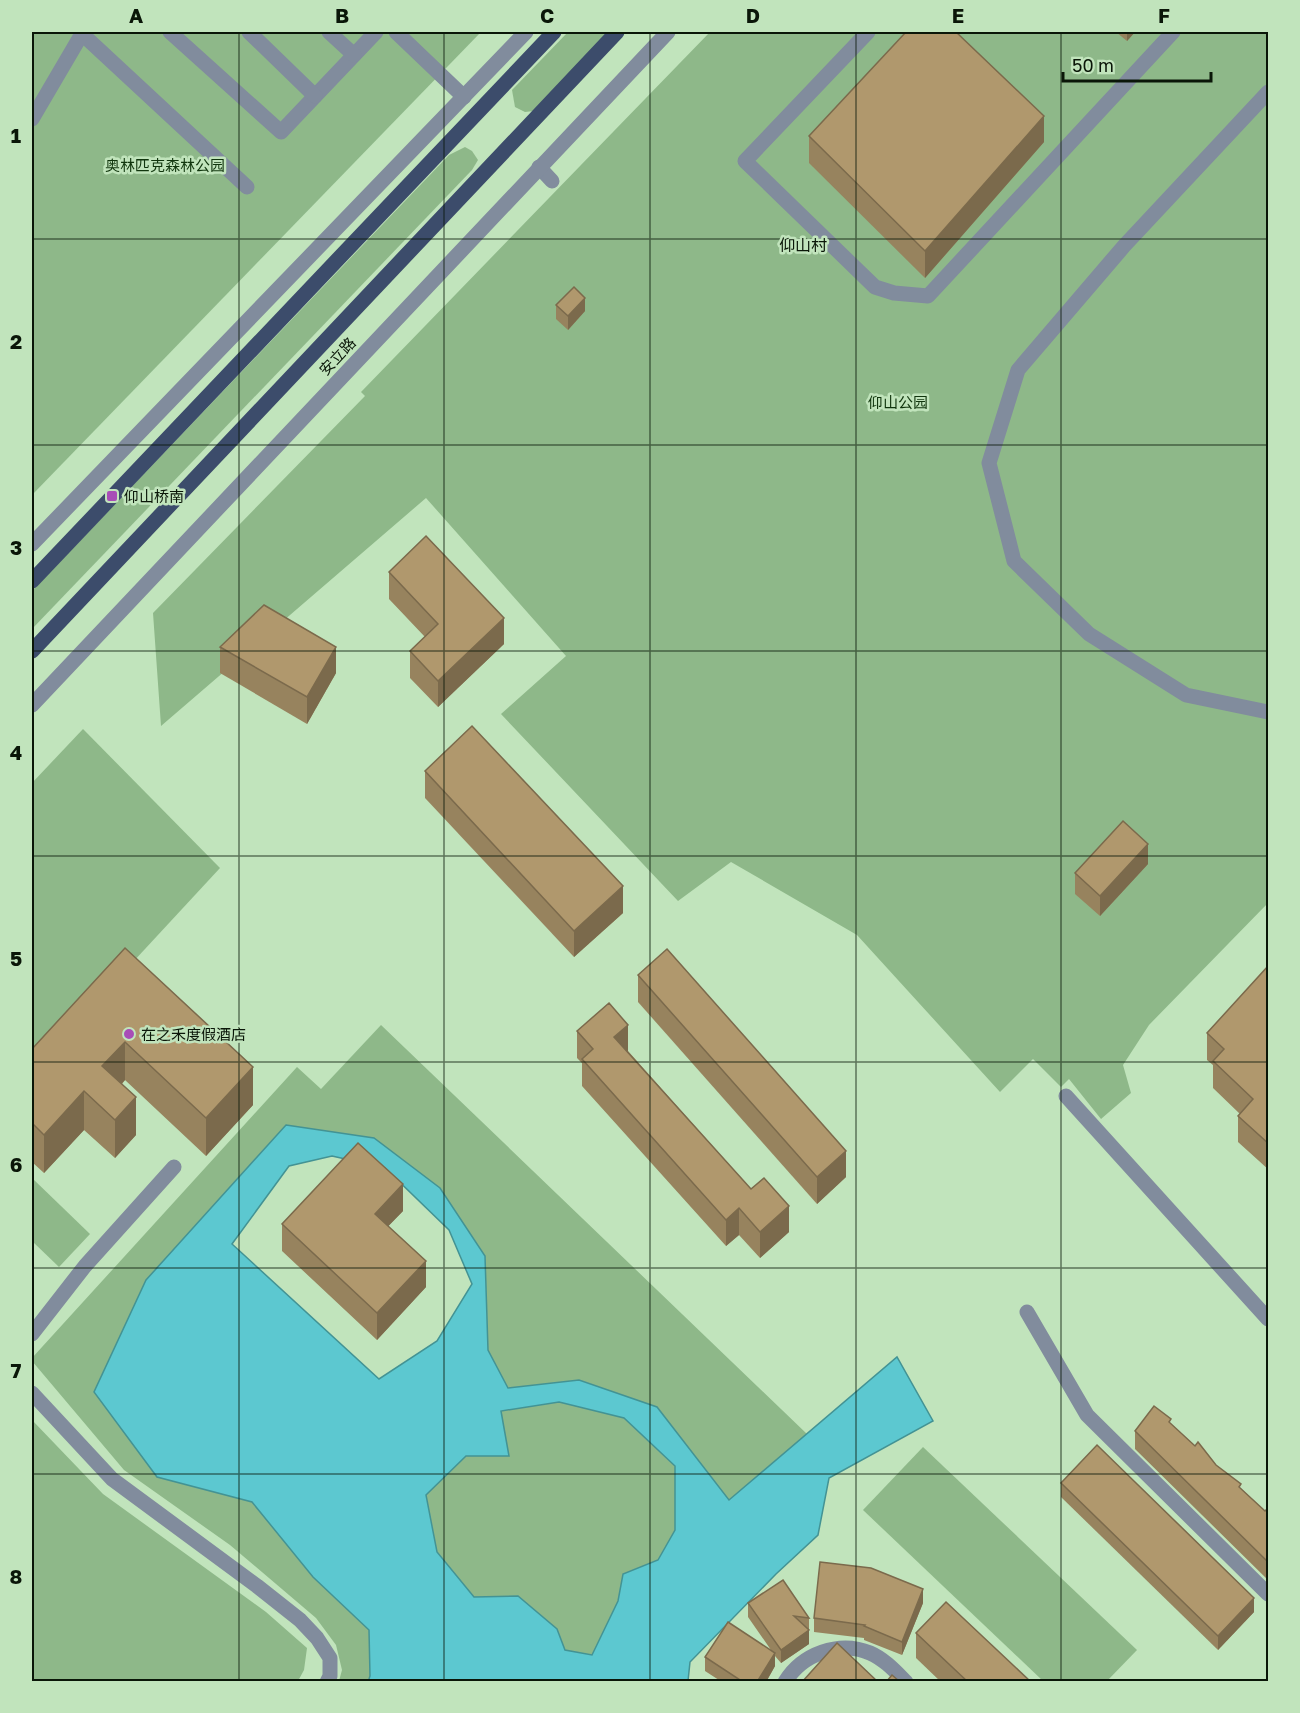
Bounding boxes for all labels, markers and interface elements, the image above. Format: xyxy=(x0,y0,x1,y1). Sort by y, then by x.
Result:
text: A xyxy=(129,3,143,27)
text: B xyxy=(335,3,349,27)
text: C xyxy=(540,3,554,27)
text: D xyxy=(746,3,760,27)
text: E xyxy=(952,3,964,27)
text: F xyxy=(1158,3,1170,27)
scale bar xyxy=(1063,45,1212,83)
text: 50 m xyxy=(1072,54,1114,76)
text: 1 xyxy=(11,123,21,147)
park label: 奥林匹克森林公园 xyxy=(105,156,225,174)
district label: 仰山村 xyxy=(779,235,827,255)
text: 2 xyxy=(10,329,22,353)
street label: 安立路 xyxy=(315,333,359,379)
park label: 仰山公园 xyxy=(868,393,928,411)
place label: 仰山桥南 xyxy=(124,487,184,505)
marker: 仰山桥南 xyxy=(105,489,119,503)
text: 3 xyxy=(10,535,22,559)
text: 4 xyxy=(10,740,22,764)
text: 5 xyxy=(10,946,22,970)
place label: 在之禾度假酒店 xyxy=(141,1025,246,1043)
marker: 在之禾度假酒店 xyxy=(122,1027,136,1041)
text: 6 xyxy=(10,1152,22,1176)
text: 7 xyxy=(11,1358,22,1382)
text: 8 xyxy=(10,1564,22,1588)

